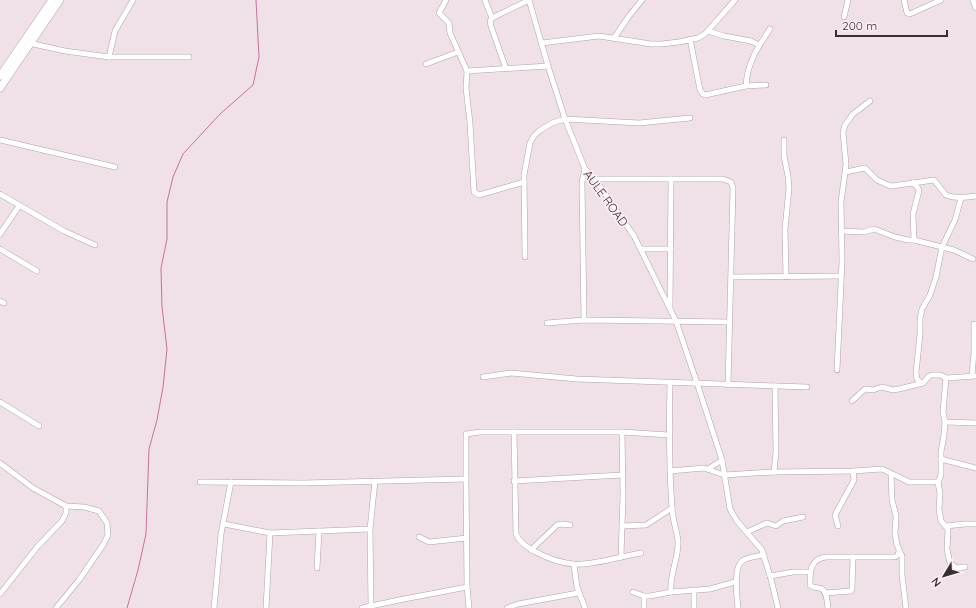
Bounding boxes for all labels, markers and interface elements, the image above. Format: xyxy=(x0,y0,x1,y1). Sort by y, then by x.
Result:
scale bar xyxy=(836,12,947,38)
text: 200 m xyxy=(842,18,877,33)
street label: AULE ROAD xyxy=(580,167,632,229)
north arrow xyxy=(924,556,964,596)
text: N xyxy=(928,575,944,590)

